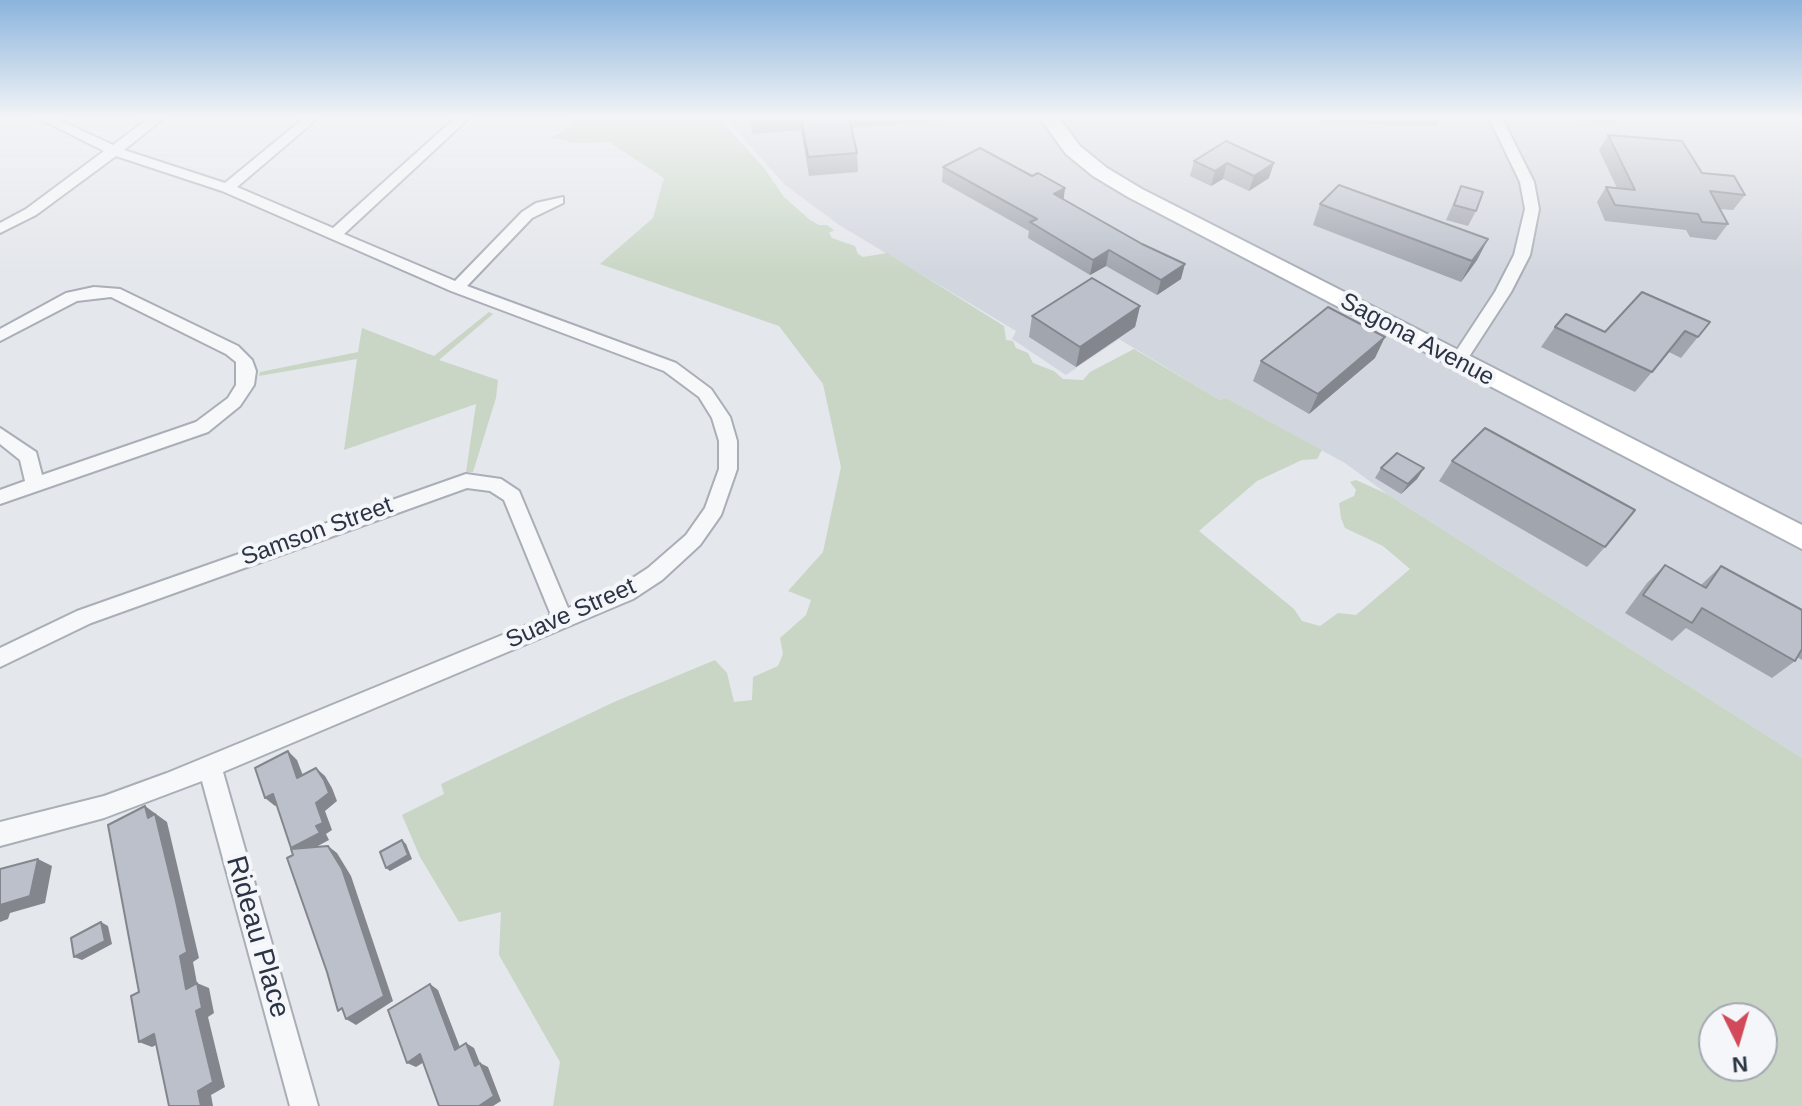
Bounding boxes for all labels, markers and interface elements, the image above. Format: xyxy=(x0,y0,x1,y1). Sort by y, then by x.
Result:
street label: Sagona Avenue xyxy=(1335,287,1499,393)
street label: Samson Street xyxy=(237,491,397,573)
street label: Suave Street xyxy=(502,573,640,655)
street label: Rideau Place xyxy=(218,852,296,1022)
north arrow xyxy=(1698,1002,1778,1082)
text: N xyxy=(1731,1051,1749,1078)

